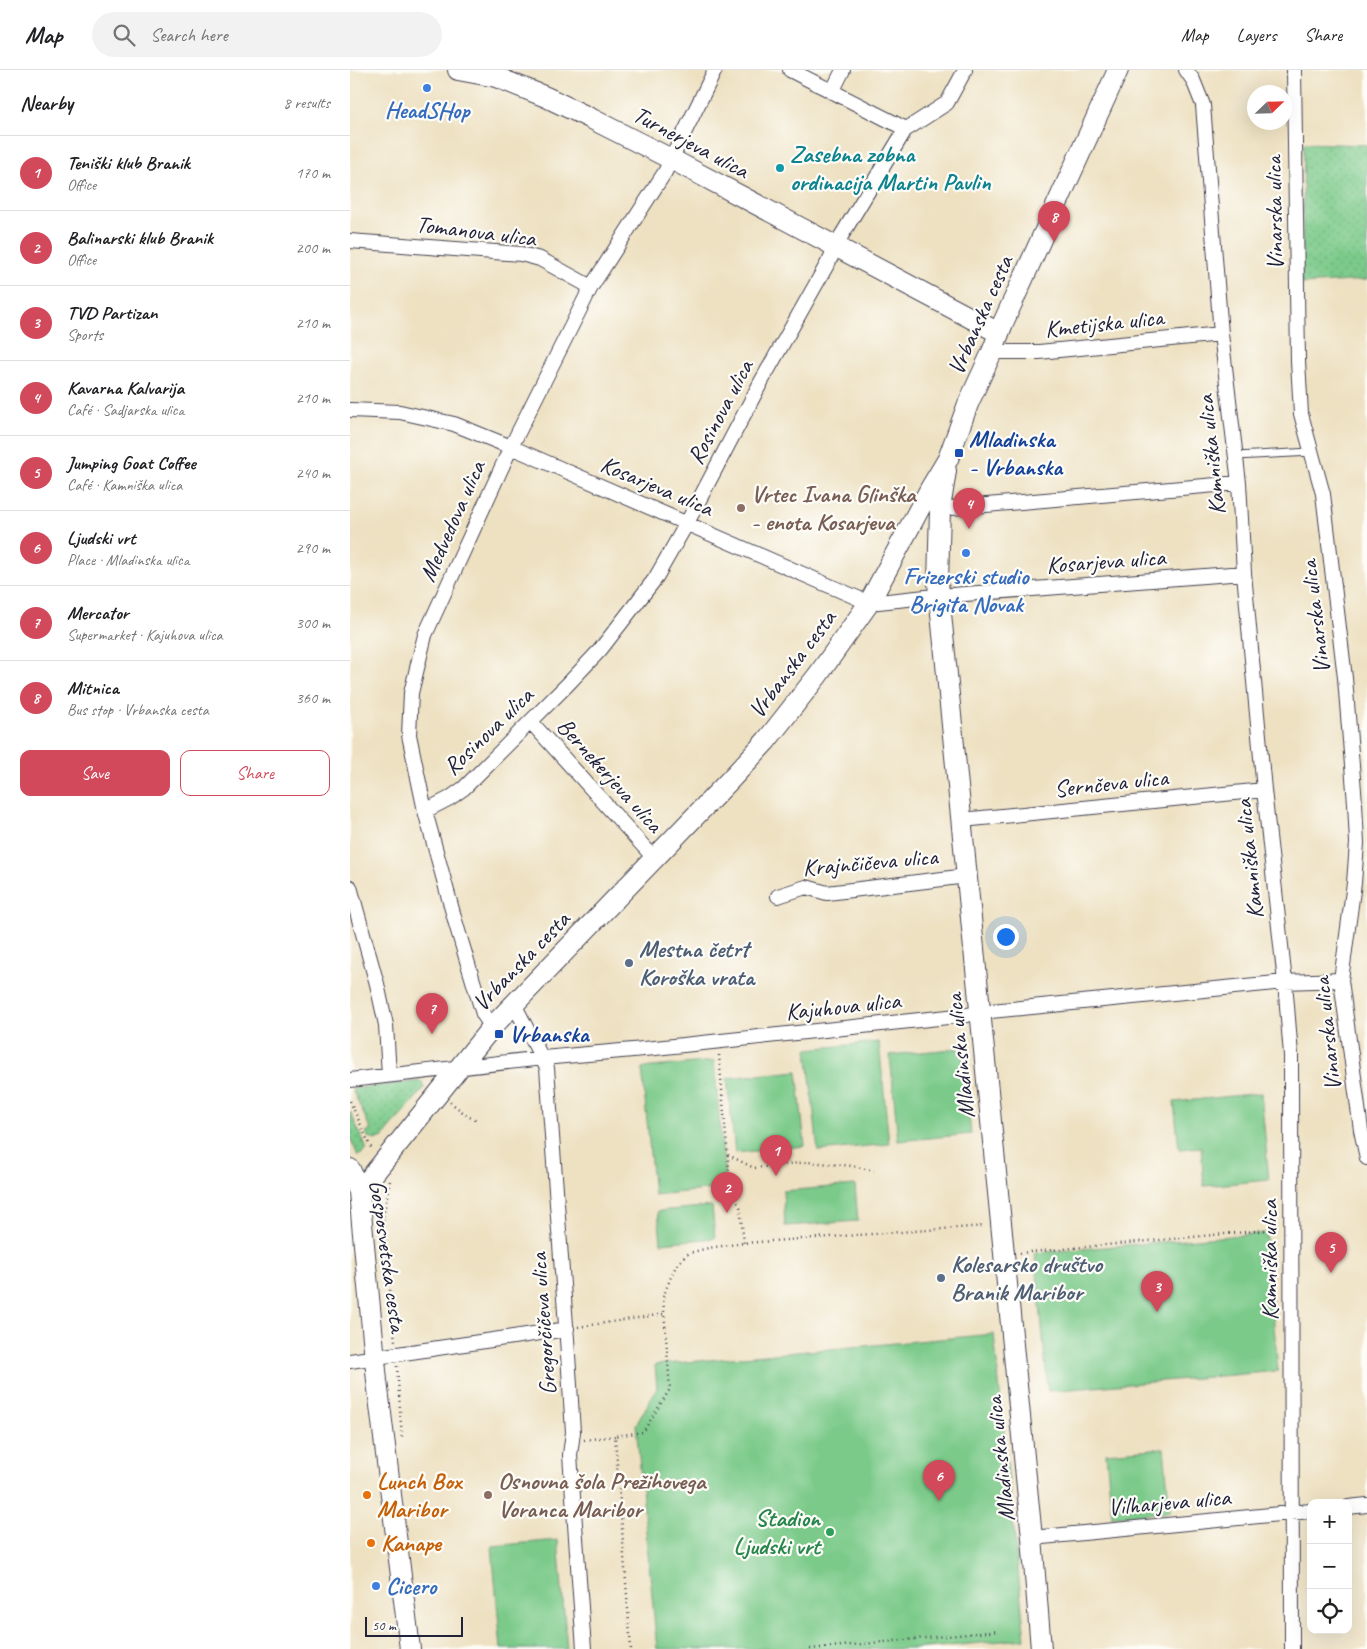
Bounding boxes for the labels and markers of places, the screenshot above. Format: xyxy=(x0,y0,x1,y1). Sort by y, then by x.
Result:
marker: HeadSHop xyxy=(421,82,433,94)
place label: HeadSHop xyxy=(385,95,471,125)
place label: Zasebna zobna ordinacija Martin Pavlin xyxy=(790,139,992,197)
marker: Zasebna zobna ordinacija Martin Pavlin xyxy=(774,162,786,174)
pin: 8 xyxy=(1038,201,1070,242)
place label: Mladinska - Vrbanska xyxy=(969,424,1064,482)
marker: Mladinska - Vrbanska xyxy=(953,447,965,459)
place label: Vrtec Ivana Glinška - enota Kosarjeva xyxy=(751,479,918,537)
pin: 4 xyxy=(953,488,985,529)
marker: Vrtec Ivana Glinška - enota Kosarjeva xyxy=(735,502,747,514)
marker: Frizerski studio Brigita Novak xyxy=(960,547,972,559)
place label: Frizerski studio Brigita Novak xyxy=(904,561,1031,619)
place label: Mestna četrt Koroška vrata xyxy=(639,934,756,992)
marker: Mestna četrt Koroška vrata xyxy=(623,957,635,969)
pin: 7 xyxy=(416,993,448,1034)
place label: Vrbanska xyxy=(509,1019,591,1049)
marker: Vrbanska xyxy=(493,1028,505,1040)
pin: 1 xyxy=(760,1135,792,1176)
pin: 2 xyxy=(711,1172,743,1213)
pin: 5 xyxy=(1315,1232,1347,1273)
place label: Kolesarsko društvo Branik Maribor xyxy=(951,1249,1104,1307)
pin: 3 xyxy=(1141,1271,1173,1312)
marker: Kolesarsko društvo Branik Maribor xyxy=(935,1272,947,1284)
pin: 6 xyxy=(923,1460,955,1501)
place label: Lunch Box Maribor xyxy=(377,1466,463,1524)
place label: Osnovna šola Prežihovega Voranca Maribor xyxy=(498,1466,708,1524)
marker: Lunch Box Maribor xyxy=(361,1489,373,1501)
marker: Osnovna šola Prežihovega Voranca Maribor xyxy=(482,1489,494,1501)
place label: Stadion Ljudski vrt xyxy=(733,1503,823,1561)
marker: Stadion Ljudski vrt xyxy=(824,1526,836,1538)
place label: Kanape xyxy=(381,1528,443,1558)
marker: Kanape xyxy=(365,1537,377,1549)
place label: Cicero xyxy=(386,1571,439,1601)
marker: Cicero xyxy=(370,1580,382,1592)

